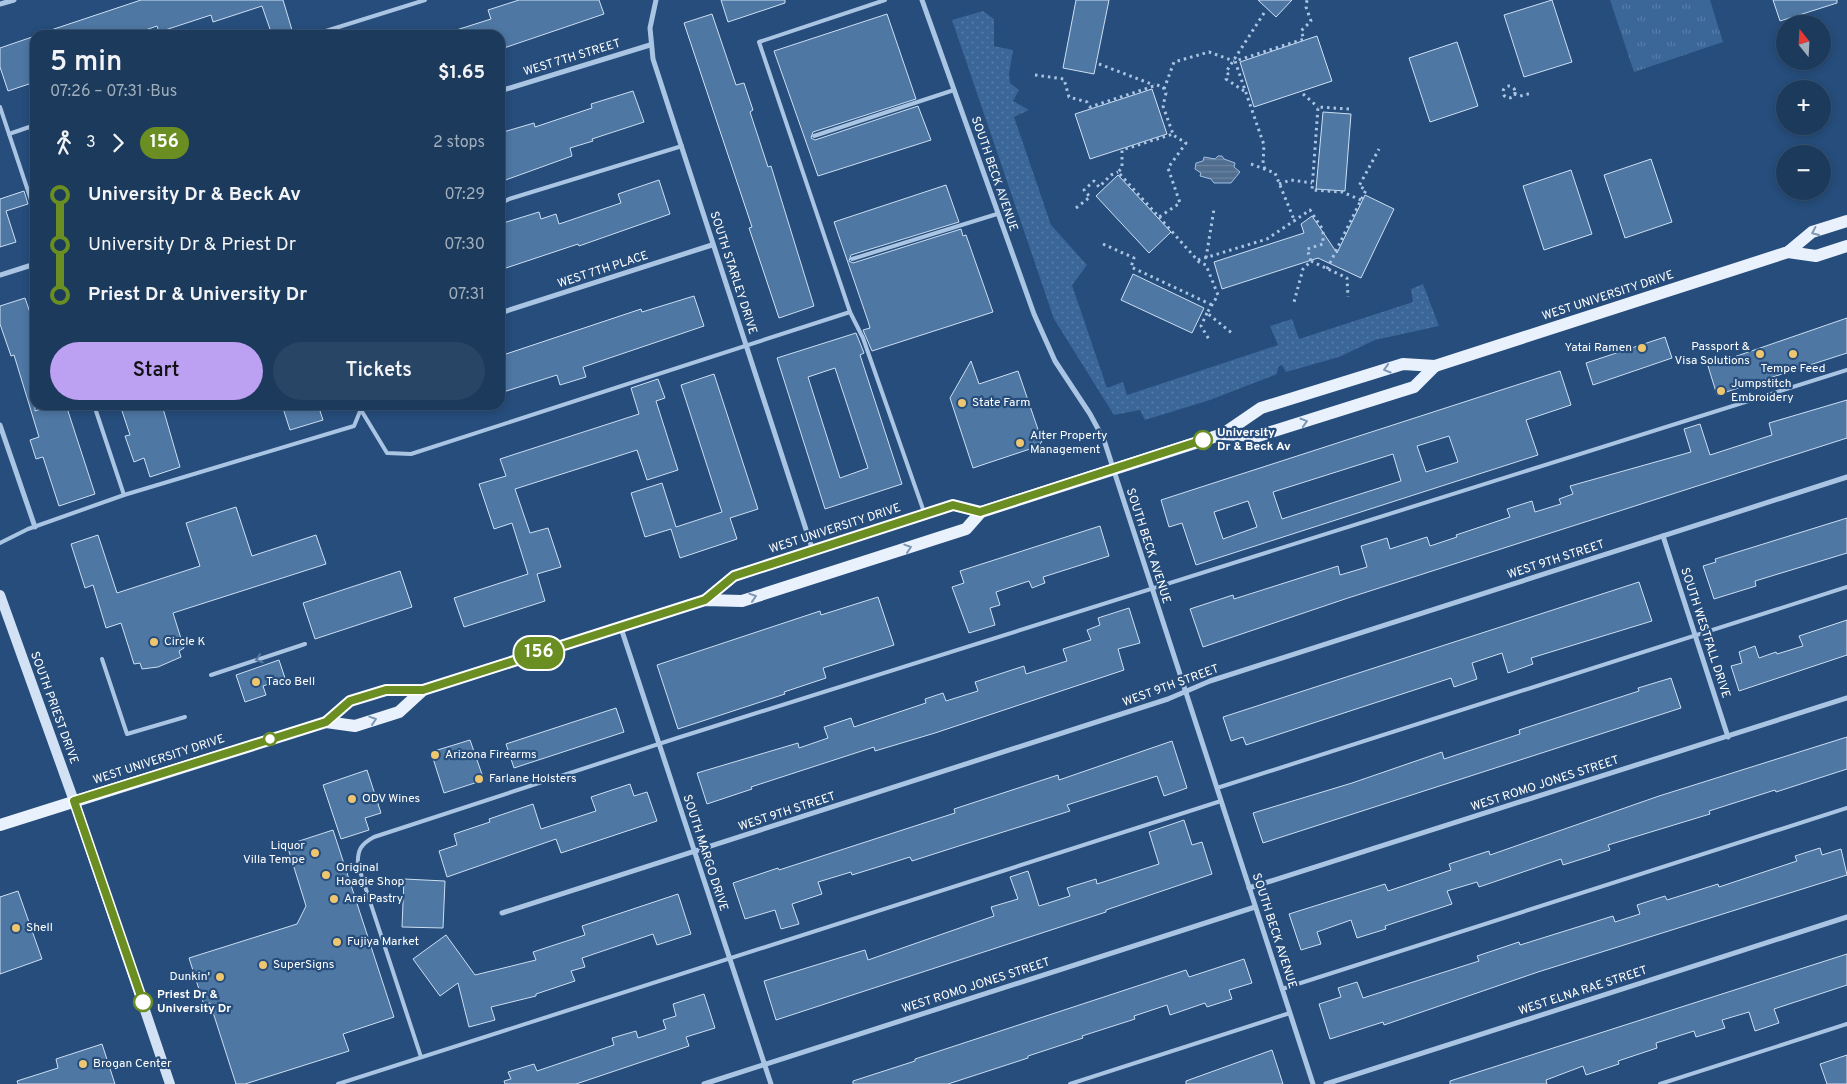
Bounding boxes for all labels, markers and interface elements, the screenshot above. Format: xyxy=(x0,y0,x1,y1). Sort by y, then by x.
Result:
north arrow xyxy=(1776,15,1831,70)
map controls xyxy=(1776,15,1831,200)
street label: WEST 7TH STREET xyxy=(521,36,623,80)
text: 5 min xyxy=(50,45,122,81)
text: $1.65 xyxy=(438,61,485,85)
button: + xyxy=(1776,80,1831,135)
text: 07:26 – 07:31 · Bus xyxy=(50,82,177,102)
street label: SOUTH BECK AVENUE xyxy=(967,114,1021,234)
icon: walk xyxy=(50,129,78,157)
icon: forward xyxy=(104,129,132,157)
text: 156 xyxy=(150,131,179,154)
text: 3 xyxy=(86,133,96,153)
text: 2 stops xyxy=(433,133,485,153)
button: − xyxy=(1776,145,1831,200)
text: University Dr & Beck Av xyxy=(88,183,301,207)
text: 07:29 xyxy=(445,185,485,205)
street label: SOUTH STARLEY DRIVE xyxy=(705,209,761,337)
one-way arrow xyxy=(1812,226,1821,236)
text: University Dr & Priest Dr xyxy=(88,233,296,257)
text: 07:30 xyxy=(444,235,485,255)
street label: WEST 7TH PLACE xyxy=(556,248,650,292)
street label: WEST UNIVERSITY DRIVE xyxy=(1540,267,1676,325)
text: Priest Dr & University Dr xyxy=(88,283,307,307)
text: 07:31 xyxy=(448,285,485,305)
place label: Passport & Visa Solutions xyxy=(1675,339,1750,369)
place label: Yatai Ramen xyxy=(1564,340,1632,356)
button: Start xyxy=(50,342,263,400)
button: Tickets xyxy=(273,342,485,400)
marker: Yatai Ramen xyxy=(1636,342,1648,354)
marker: Passport & Visa Solutions xyxy=(1754,348,1766,360)
marker: Tempe Feed xyxy=(1787,348,1799,360)
place label: Tempe Feed xyxy=(1761,361,1825,377)
one-way arrow xyxy=(1384,363,1392,373)
place label: Jumpstitch Embroidery xyxy=(1731,376,1794,406)
marker: Jumpstitch Embroidery xyxy=(1715,385,1727,397)
place label: State Farm xyxy=(972,395,1030,411)
marker: State Farm xyxy=(956,397,968,409)
one-way arrow xyxy=(1300,417,1308,427)
place label: University Dr & Beck Av xyxy=(1217,425,1291,455)
place label: Alter Property Management xyxy=(1030,428,1107,458)
marker: University Dr & Beck Av xyxy=(1193,430,1213,450)
marker: Alter Property Management xyxy=(1014,437,1026,449)
street label: SOUTH BECK AVENUE xyxy=(1122,486,1174,606)
street label: WEST UNIVERSITY DRIVE xyxy=(767,500,903,558)
street label: WEST 9TH STREET xyxy=(1505,537,1607,583)
one-way arrow xyxy=(903,543,911,553)
street label: SOUTH WESTFALL DRIVE xyxy=(1676,566,1734,700)
one-way arrow xyxy=(748,593,757,603)
place label: Circle K xyxy=(164,634,206,650)
marker: Circle K xyxy=(148,636,160,648)
line badge: 156 xyxy=(510,637,568,669)
text: 156 xyxy=(524,641,554,664)
street label: SOUTH PRIEST DRIVE xyxy=(26,649,82,767)
one-way arrow xyxy=(255,654,264,664)
street label: WEST 9TH STREET xyxy=(1121,661,1221,711)
place label: Taco Bell xyxy=(266,674,315,690)
marker: Taco Bell xyxy=(250,676,262,688)
one-way arrow xyxy=(369,716,377,726)
street label: WEST UNIVERSITY DRIVE xyxy=(91,731,227,789)
unlabelled marker xyxy=(263,732,277,746)
place label: Arizona Firearms xyxy=(445,747,537,763)
marker: Arizona Firearms xyxy=(429,749,441,761)
street label: WEST ROMO JONES STREET xyxy=(1469,752,1621,816)
place label: Farlane Holsters xyxy=(489,771,577,787)
marker: Farlane Holsters xyxy=(473,773,485,785)
street label: WEST 9TH STREET xyxy=(736,789,838,835)
place label: ODV Wines xyxy=(362,791,420,807)
marker: ODV Wines xyxy=(346,793,358,805)
street label: SOUTH MARGO DRIVE xyxy=(679,793,731,913)
place label: Liquor Villa Tempe xyxy=(243,838,305,868)
marker: Liquor Villa Tempe xyxy=(309,847,321,859)
place label: Original Hoagie Shop xyxy=(336,860,405,890)
marker: Original Hoagie Shop xyxy=(320,869,332,881)
street label: SOUTH BECK AVENUE xyxy=(1248,871,1300,991)
place label: Arai Pastry xyxy=(344,891,403,907)
marker: Arai Pastry xyxy=(328,893,340,905)
place label: Shell xyxy=(26,920,53,936)
marker: Shell xyxy=(10,922,22,934)
place label: Fujiya Market xyxy=(347,934,419,950)
marker: Fujiya Market xyxy=(331,936,343,948)
street label: WEST ROMO JONES STREET xyxy=(900,954,1052,1018)
place label: SuperSigns xyxy=(273,957,335,973)
marker: SuperSigns xyxy=(257,959,269,971)
street label: WEST ELNA RAE STREET xyxy=(1516,963,1650,1019)
place label: Dunkin' xyxy=(169,969,210,985)
marker: Dunkin' xyxy=(214,971,226,983)
place label: Priest Dr & University Dr xyxy=(157,987,231,1017)
marker: Priest Dr & University Dr xyxy=(133,992,153,1012)
place label: Brogan Center xyxy=(93,1056,172,1072)
marker: Brogan Center xyxy=(77,1058,89,1070)

